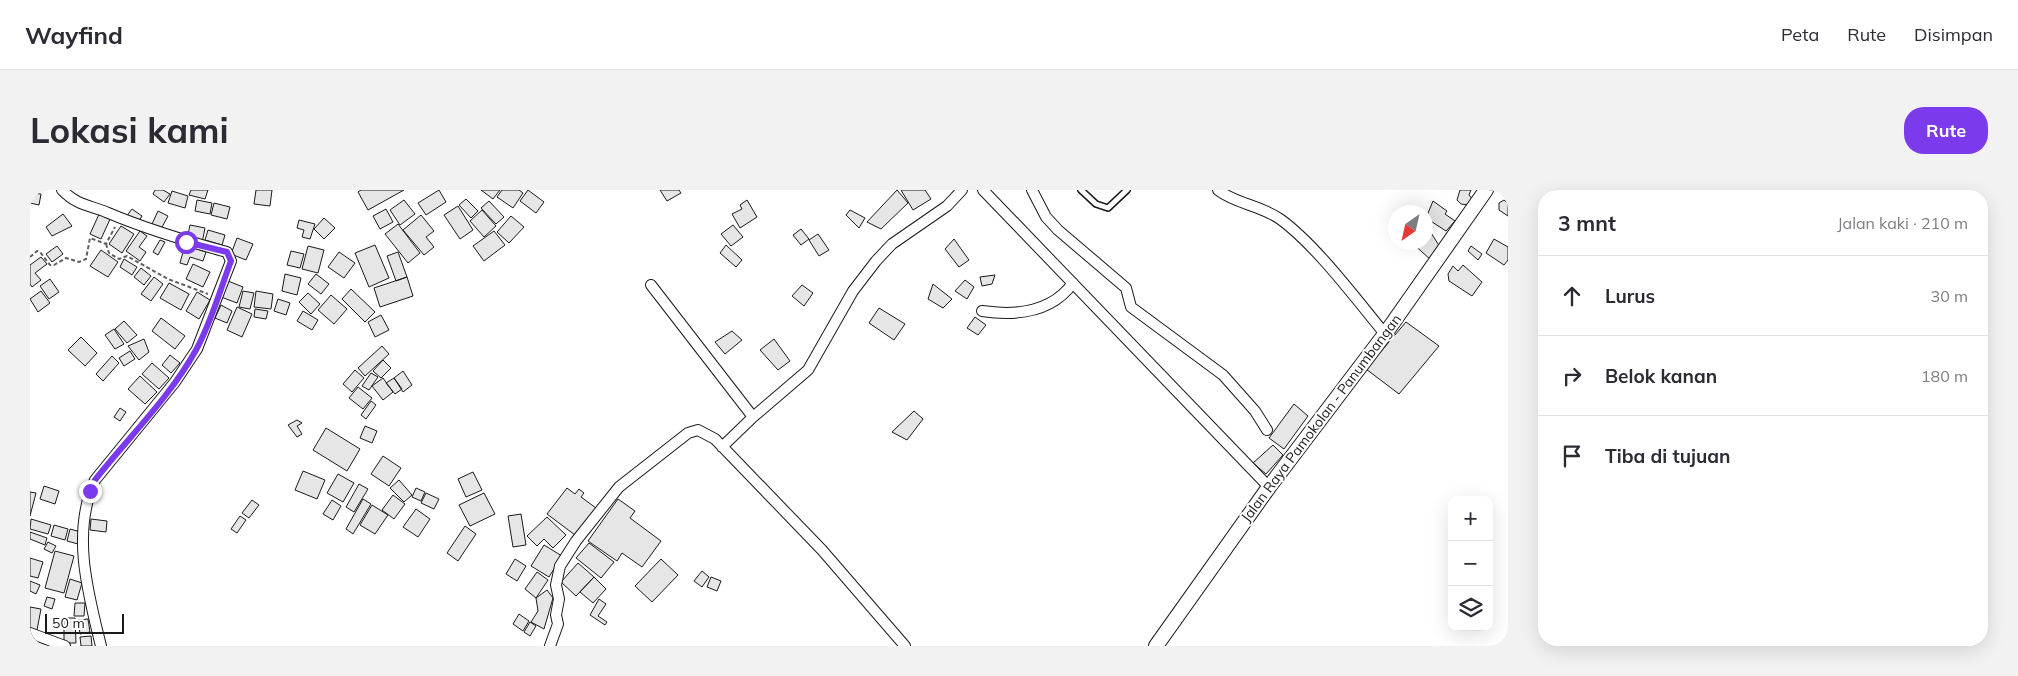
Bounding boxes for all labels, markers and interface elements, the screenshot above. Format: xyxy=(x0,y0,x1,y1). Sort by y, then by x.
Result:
text: Wayfind xyxy=(25,20,123,50)
text: Peta xyxy=(1781,23,1819,46)
text: Rute xyxy=(1847,23,1886,46)
text: Disimpan xyxy=(1914,23,1993,46)
button: Rute xyxy=(1904,107,1988,154)
text: Lokasi kami xyxy=(30,108,229,152)
north arrow xyxy=(1388,205,1433,250)
text: 3 mnt xyxy=(1558,210,1616,236)
text: Jalan kaki · 210 m xyxy=(1837,213,1968,233)
route start xyxy=(175,231,198,254)
icon: ahead xyxy=(1558,282,1586,310)
text: Lurus xyxy=(1605,284,1655,308)
text: 30 m xyxy=(1931,286,1968,306)
street label: Jalan Raya Pamokolan - Panumbangan xyxy=(1237,311,1405,525)
icon: right xyxy=(1558,362,1586,390)
text: Belok kanan xyxy=(1605,364,1717,388)
text: 180 m xyxy=(1921,366,1968,386)
icon: arrive xyxy=(1558,442,1586,470)
text: Tiba di tujuan xyxy=(1605,444,1730,468)
route end xyxy=(79,480,102,503)
map controls xyxy=(1448,496,1493,631)
button: + xyxy=(1448,496,1493,541)
button: − xyxy=(1448,541,1493,586)
button: layers xyxy=(1448,586,1493,631)
scale bar xyxy=(45,611,124,634)
text: 50 m xyxy=(52,614,85,632)

